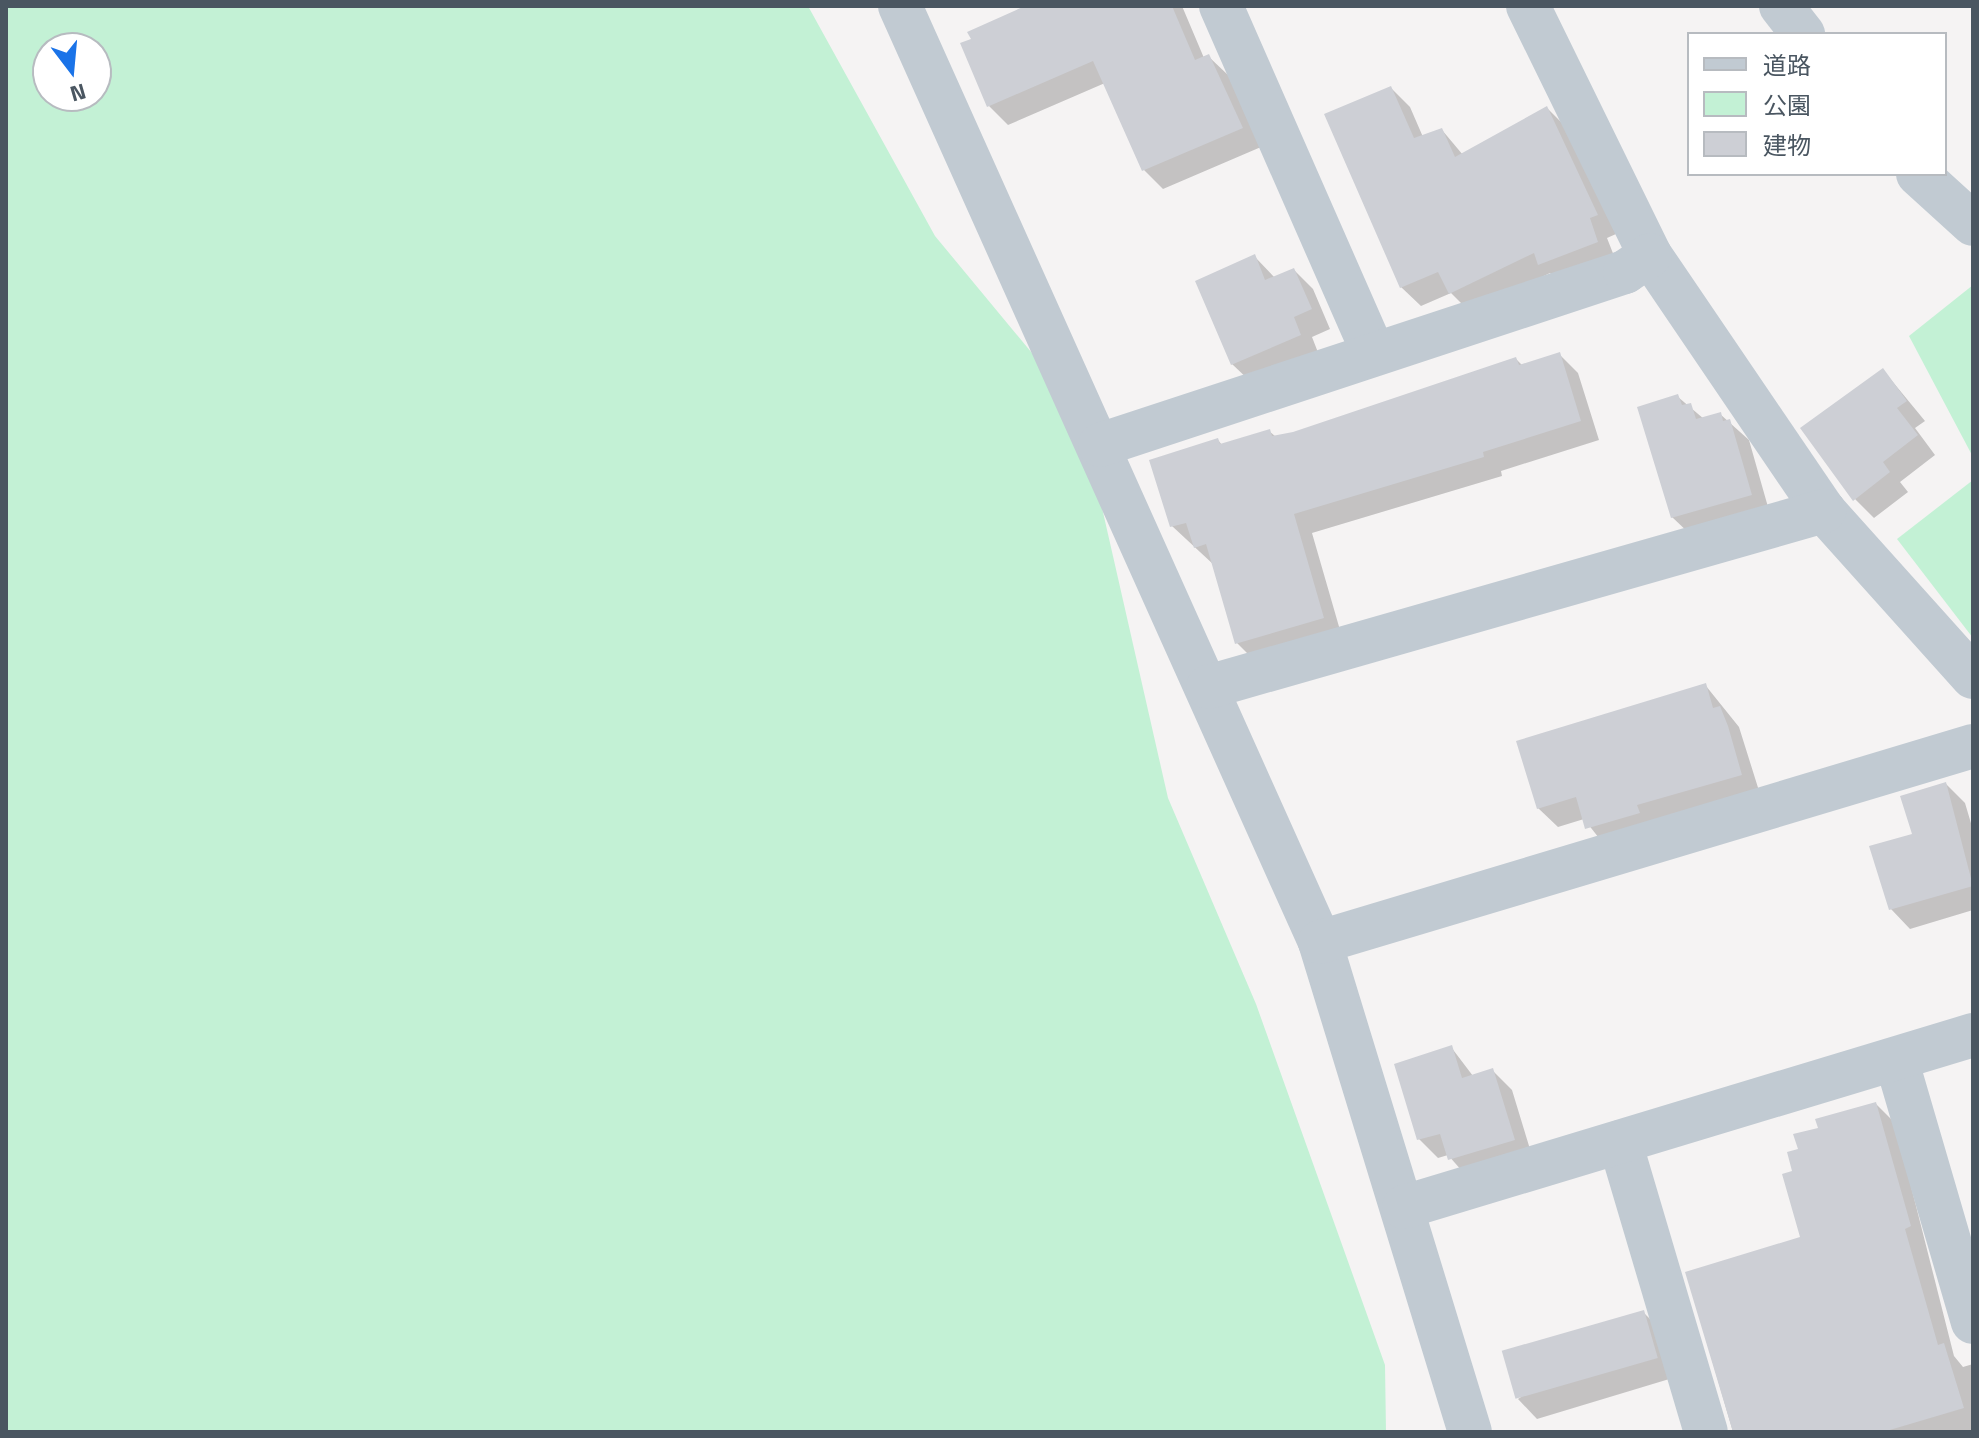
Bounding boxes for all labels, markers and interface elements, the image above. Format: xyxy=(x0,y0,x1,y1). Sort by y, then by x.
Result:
north arrow xyxy=(32,32,112,112)
legend xyxy=(1687,32,1947,176)
text: 道路 xyxy=(1763,47,1811,83)
text: N xyxy=(66,75,90,112)
text: 公園 xyxy=(1763,87,1811,123)
text: 建物 xyxy=(1763,127,1811,163)

